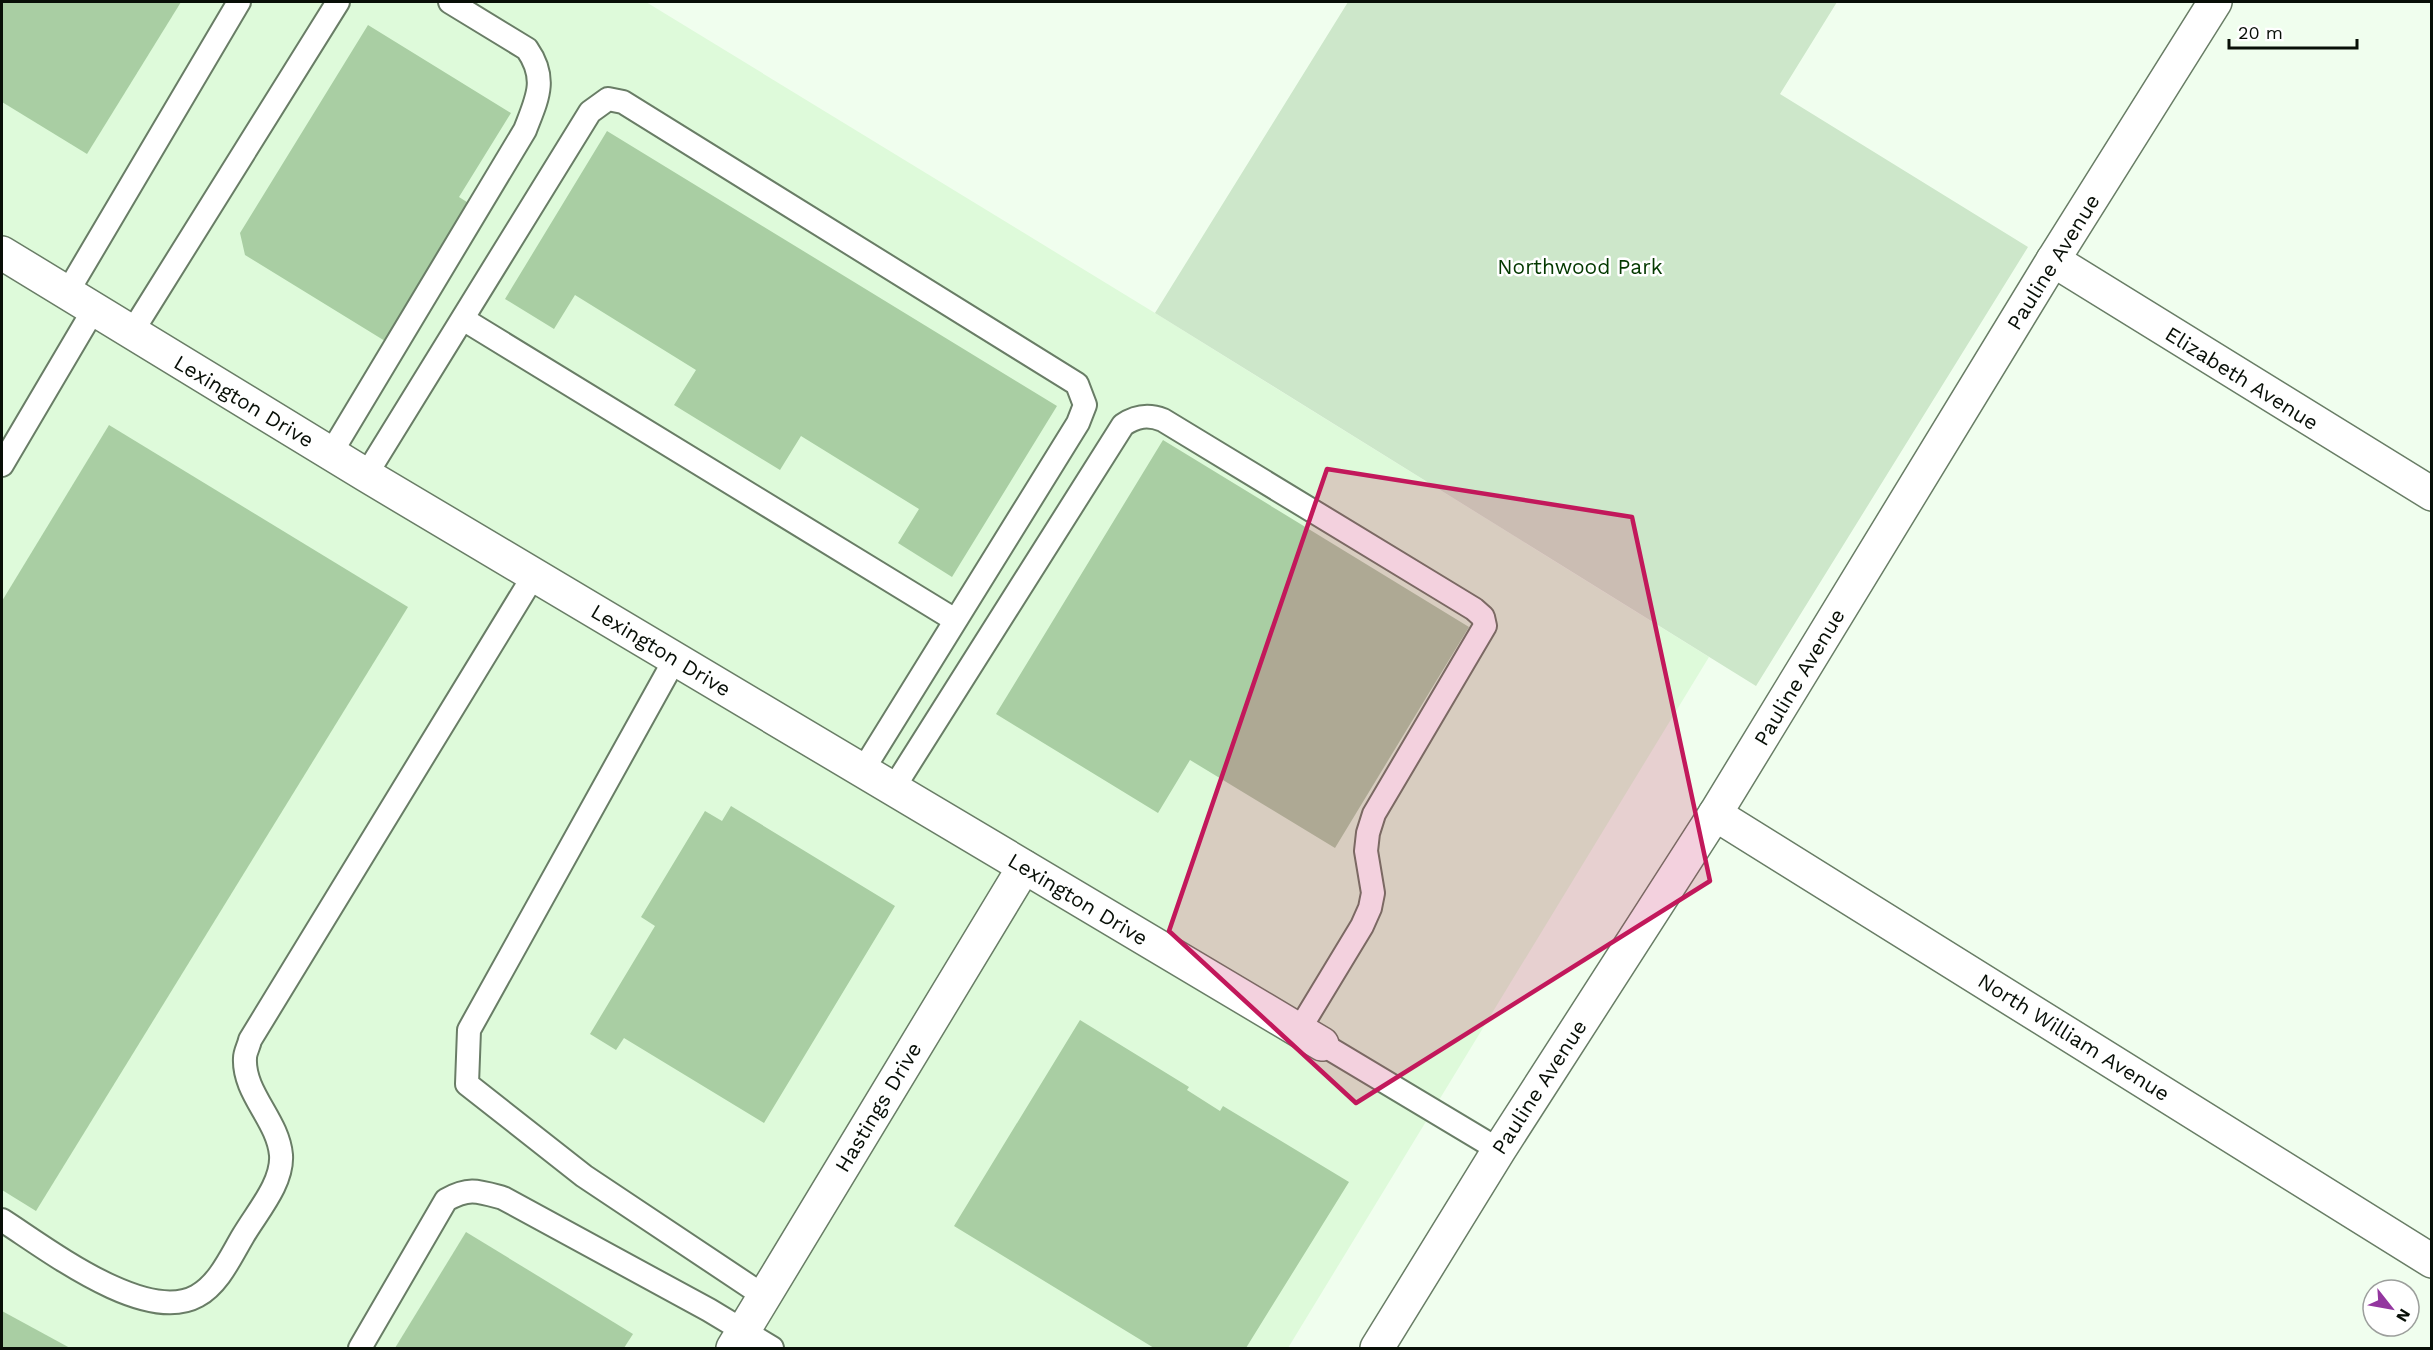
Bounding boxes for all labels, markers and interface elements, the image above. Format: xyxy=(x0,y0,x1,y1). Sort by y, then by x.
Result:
scale bar xyxy=(2229,12,2356,50)
text: 20 m xyxy=(2238,22,2283,43)
street label: Pauline Avenue xyxy=(2001,189,2105,335)
park label: Northwood Park xyxy=(1497,254,1663,279)
street label: Elizabeth Avenue xyxy=(2161,321,2323,435)
street label: Lexington Drive xyxy=(170,349,318,453)
street label: Lexington Drive xyxy=(587,598,735,702)
street label: Pauline Avenue xyxy=(1748,604,1850,750)
street label: Lexington Drive xyxy=(1004,847,1152,951)
street label: North William Avenue xyxy=(1974,968,2174,1106)
street label: Pauline Avenue xyxy=(1486,1015,1592,1159)
street label: Hastings Drive xyxy=(829,1037,927,1177)
north arrow xyxy=(2361,1278,2421,1338)
text: N xyxy=(2392,1305,2415,1325)

